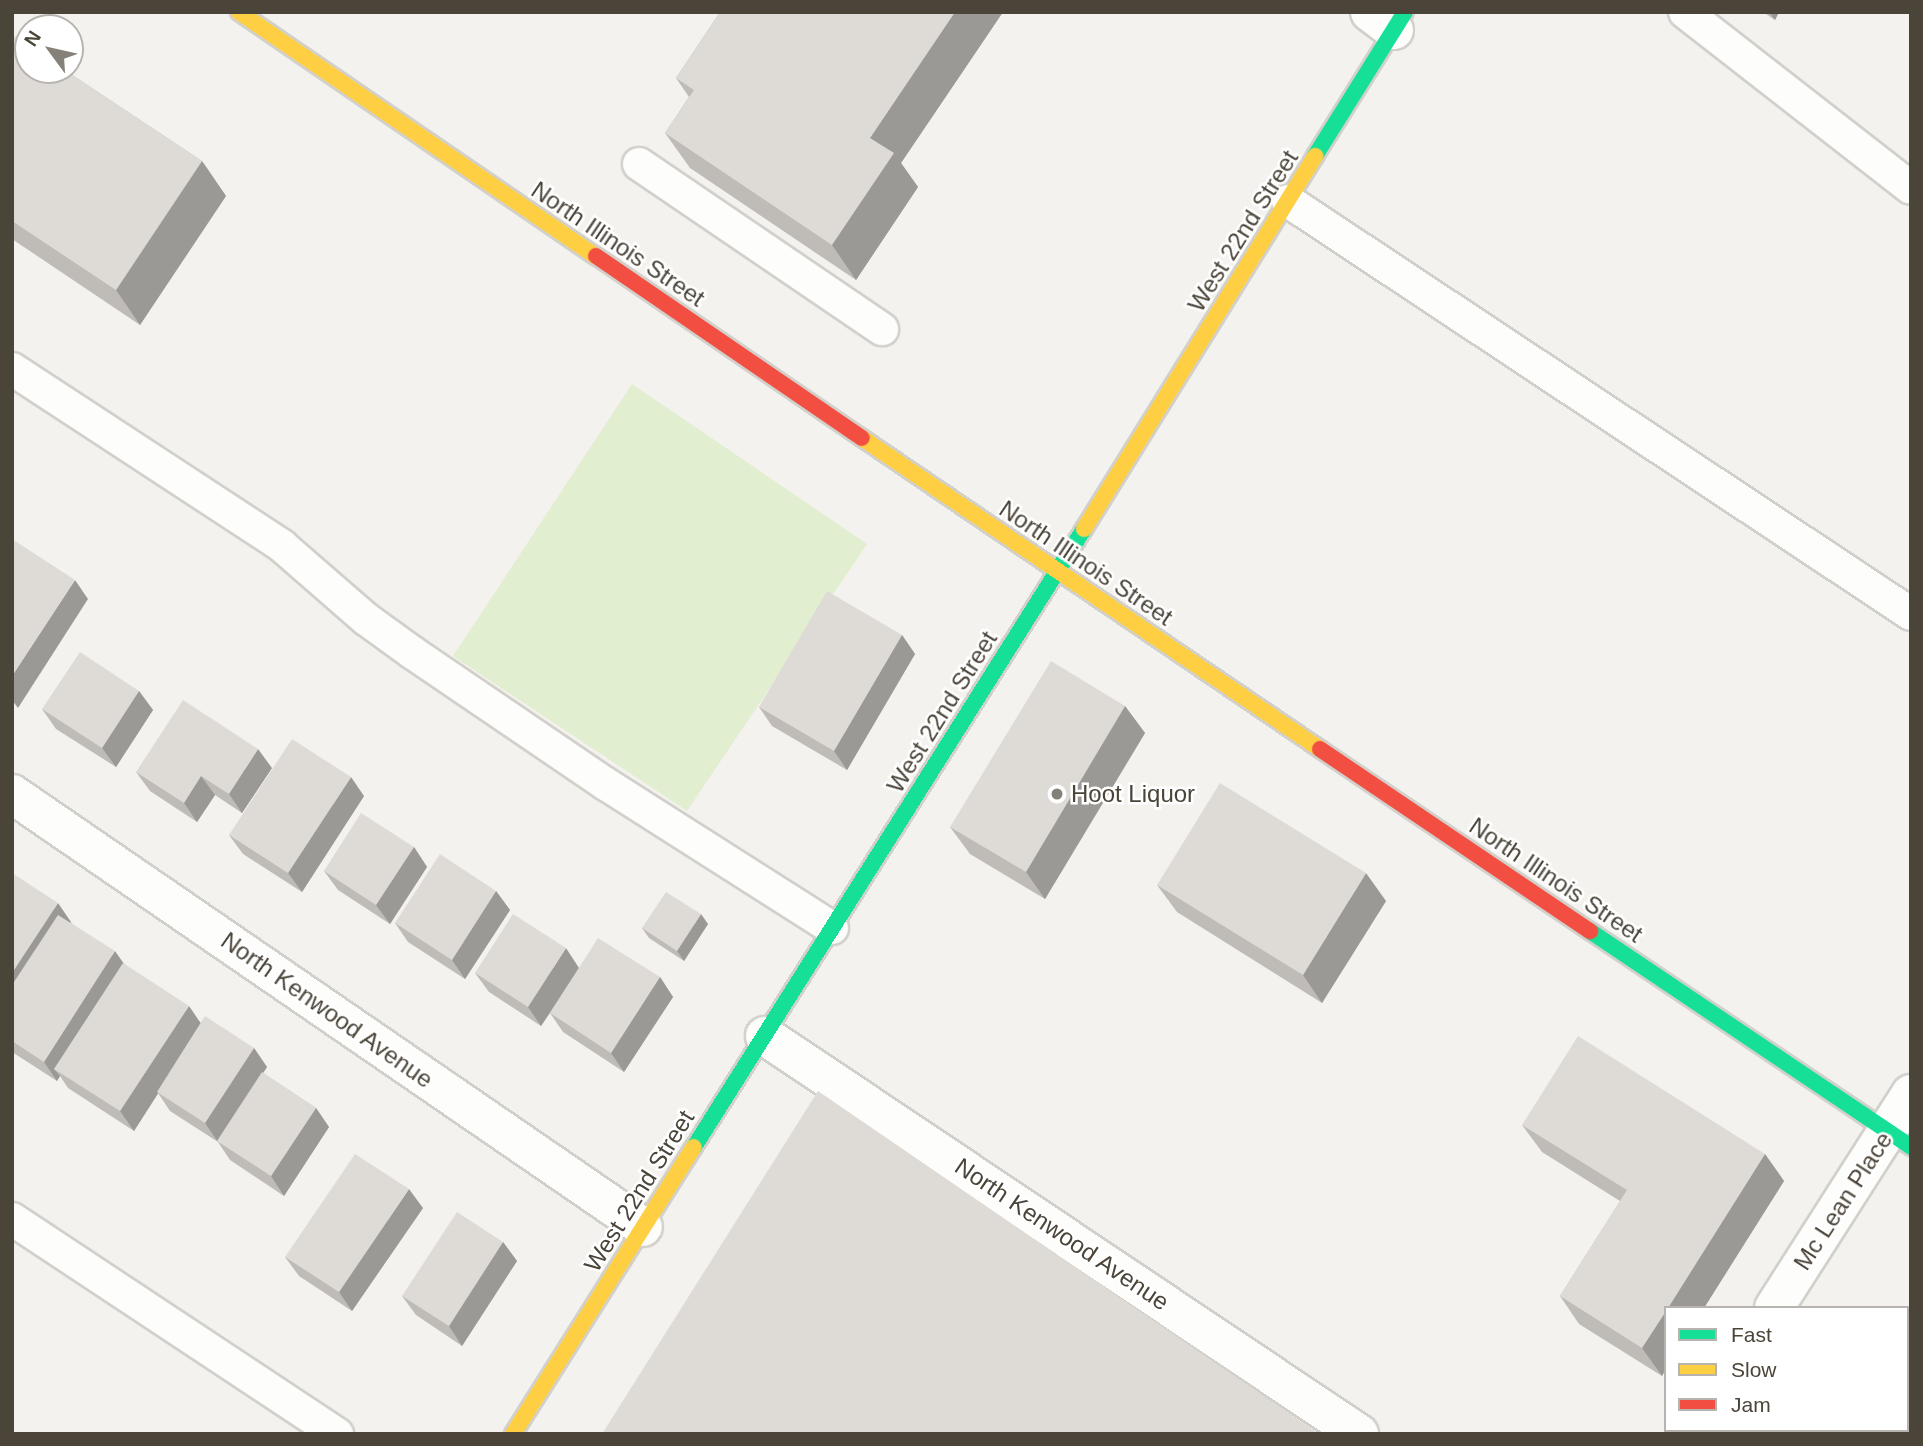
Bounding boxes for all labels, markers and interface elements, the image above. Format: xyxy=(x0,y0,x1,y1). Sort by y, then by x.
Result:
north arrow xyxy=(14,14,84,84)
text: N xyxy=(20,27,45,50)
street label: West 22nd Street xyxy=(1182,145,1304,317)
street label: North Illinois Street xyxy=(526,175,710,313)
street label: North Illinois Street xyxy=(994,494,1178,632)
street label: West 22nd Street xyxy=(881,626,1003,798)
place label: Hoot Liquor xyxy=(1071,780,1195,808)
marker: Hoot Liquor xyxy=(1049,786,1065,802)
street label: North Illinois Street xyxy=(1464,811,1648,949)
street label: North Kenwood Avenue xyxy=(215,926,439,1094)
street label: West 22nd Street xyxy=(578,1105,700,1277)
street label: Mc Lean Place xyxy=(1788,1127,1898,1275)
street label: North Kenwood Avenue xyxy=(949,1151,1175,1317)
legend xyxy=(1664,1306,1909,1432)
text: Fast xyxy=(1731,1323,1772,1346)
text: Slow xyxy=(1731,1358,1777,1381)
text: Jam xyxy=(1731,1393,1771,1416)

